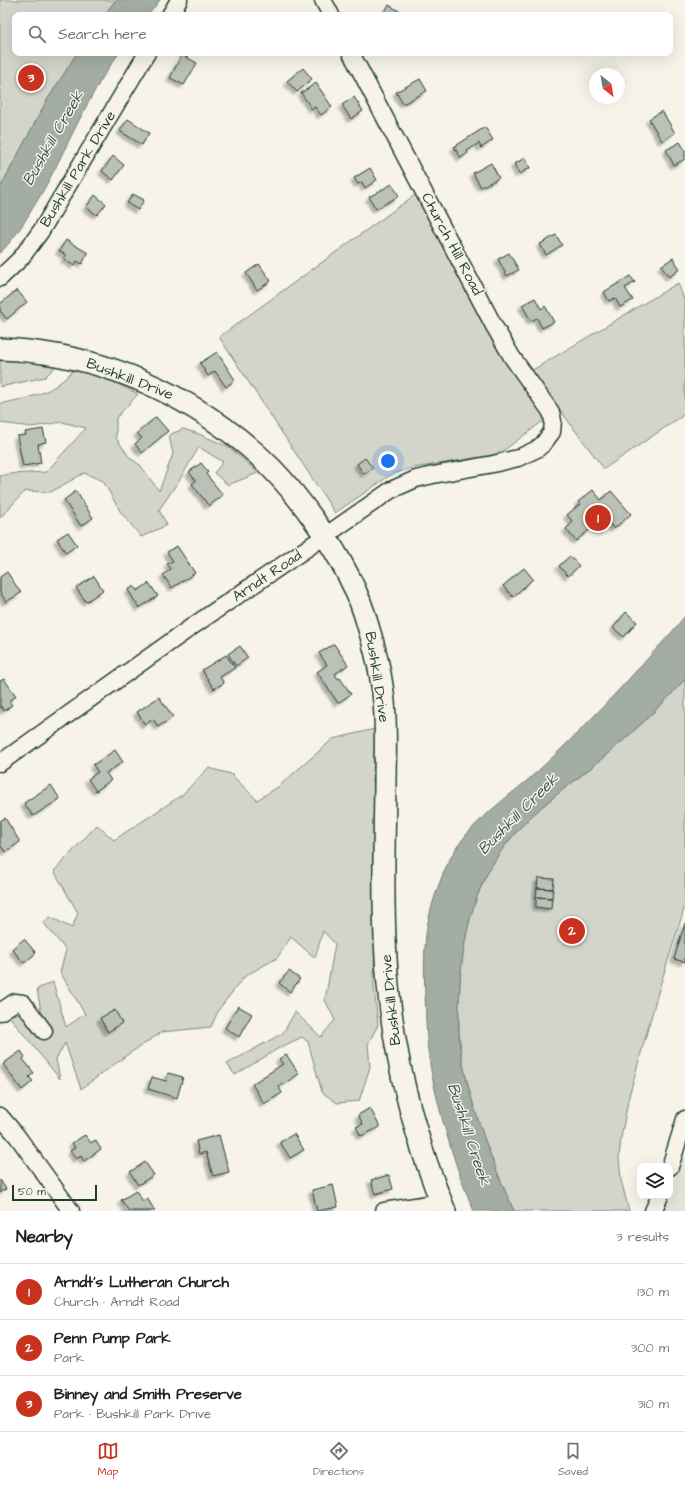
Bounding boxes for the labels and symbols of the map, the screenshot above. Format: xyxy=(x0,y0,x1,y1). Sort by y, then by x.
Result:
pin: 3 xyxy=(18,63,44,93)
north arrow xyxy=(589,68,625,104)
water label: Bushkill Creek xyxy=(17,85,90,190)
street label: Bushkill Park Drive xyxy=(35,107,121,231)
street label: Church Hill Road xyxy=(416,189,488,299)
street label: Bushkill Drive xyxy=(83,353,177,405)
your location xyxy=(378,451,398,471)
pin: 1 xyxy=(585,503,611,533)
street label: Arndt Road xyxy=(228,545,306,607)
street label: Bushkill Drive xyxy=(359,630,395,724)
water label: Bushkill Creek xyxy=(473,768,564,859)
pin: 2 xyxy=(559,916,585,946)
street label: Bushkill Drive xyxy=(376,953,406,1047)
water label: Bushkill Creek xyxy=(442,1080,496,1189)
scale bar xyxy=(12,1183,97,1202)

